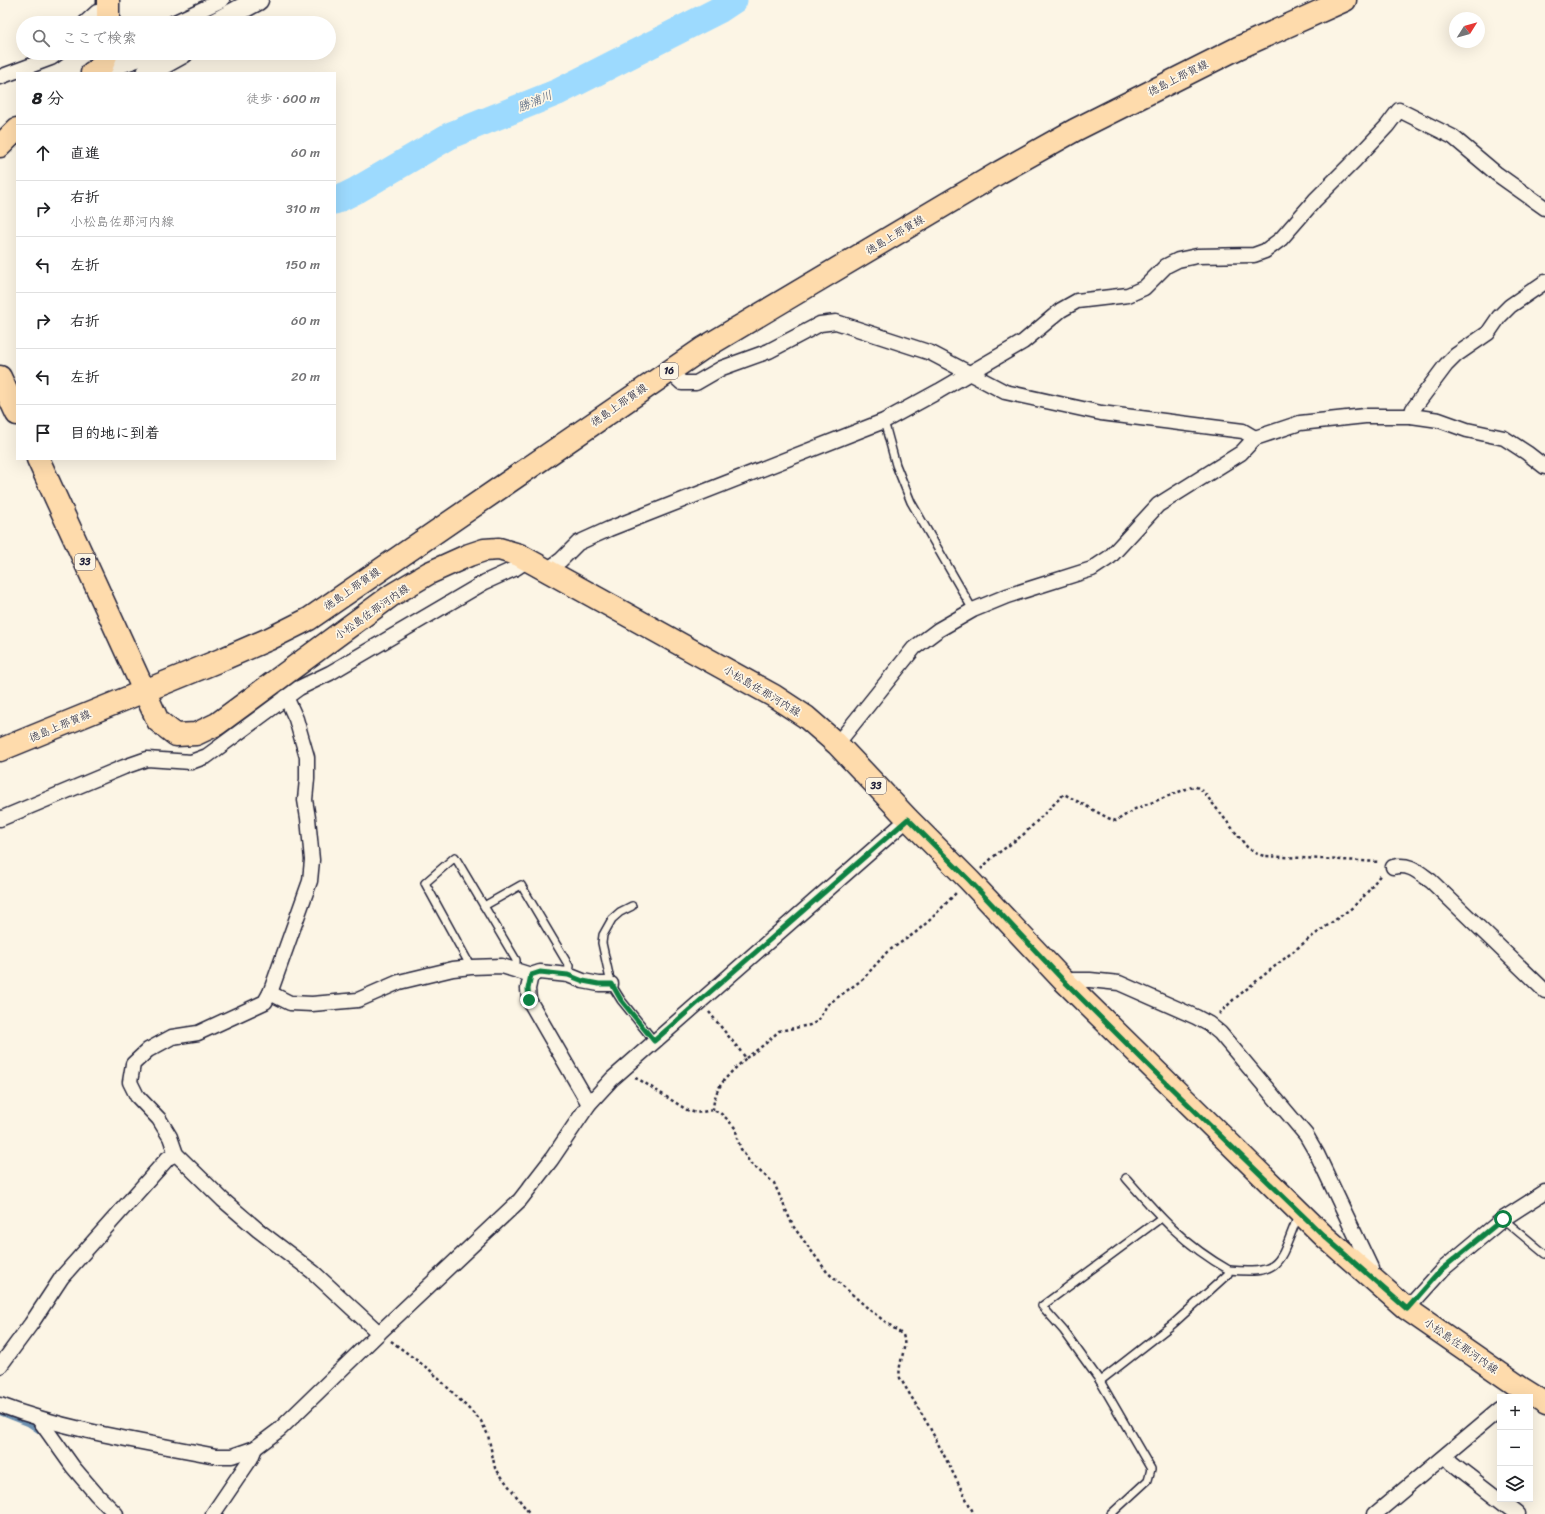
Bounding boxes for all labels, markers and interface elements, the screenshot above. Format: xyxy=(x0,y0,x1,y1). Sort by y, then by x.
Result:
north arrow xyxy=(1449,12,1485,48)
search box xyxy=(16,16,336,60)
text: ここで検索 xyxy=(62,25,137,51)
icon: search xyxy=(30,27,52,49)
street label: 徳島上那賀線 xyxy=(1144,55,1212,101)
text: 8 分 xyxy=(32,83,64,113)
water label: 勝浦川 xyxy=(514,84,556,118)
text: 徒歩 · 600 m xyxy=(247,87,320,110)
text: 直進 xyxy=(70,140,100,166)
text: 60 m xyxy=(291,141,320,164)
icon: ahead xyxy=(32,142,54,164)
text: 右折 xyxy=(70,184,100,210)
text: 310 m xyxy=(286,197,320,220)
icon: right xyxy=(32,198,54,220)
text: 小松島佐那河内線 xyxy=(70,210,174,233)
street label: 徳島上那賀線 xyxy=(862,210,928,260)
text: 左折 xyxy=(70,252,100,278)
text: 150 m xyxy=(285,253,320,276)
icon: left xyxy=(32,254,54,276)
text: 右折 xyxy=(70,308,100,334)
text: 60 m xyxy=(291,309,320,332)
icon: right xyxy=(32,310,54,332)
road number: 16 xyxy=(660,363,678,379)
text: 左折 xyxy=(70,364,100,390)
text: 20 m xyxy=(291,365,320,388)
icon: left xyxy=(32,366,54,388)
street label: 徳島上那賀線 xyxy=(587,378,651,432)
text: 目的地に到着 xyxy=(70,420,160,446)
icon: arrive xyxy=(32,422,54,444)
road number: 33 xyxy=(75,554,95,570)
street label: 徳島上那賀線 xyxy=(320,562,384,616)
street label: 小松島佐那河内線 xyxy=(331,579,413,645)
street label: 小松島佐那河内線 xyxy=(719,660,805,722)
street label: 徳島上那賀線 xyxy=(26,704,94,748)
road number: 33 xyxy=(866,778,886,794)
route end xyxy=(520,991,538,1009)
route start xyxy=(1494,1210,1512,1228)
street label: 小松島佐那河内線 xyxy=(1420,1313,1502,1379)
map controls xyxy=(1497,1394,1533,1502)
button: + xyxy=(1497,1394,1533,1430)
button: − xyxy=(1497,1430,1533,1466)
button: layers xyxy=(1497,1466,1533,1502)

